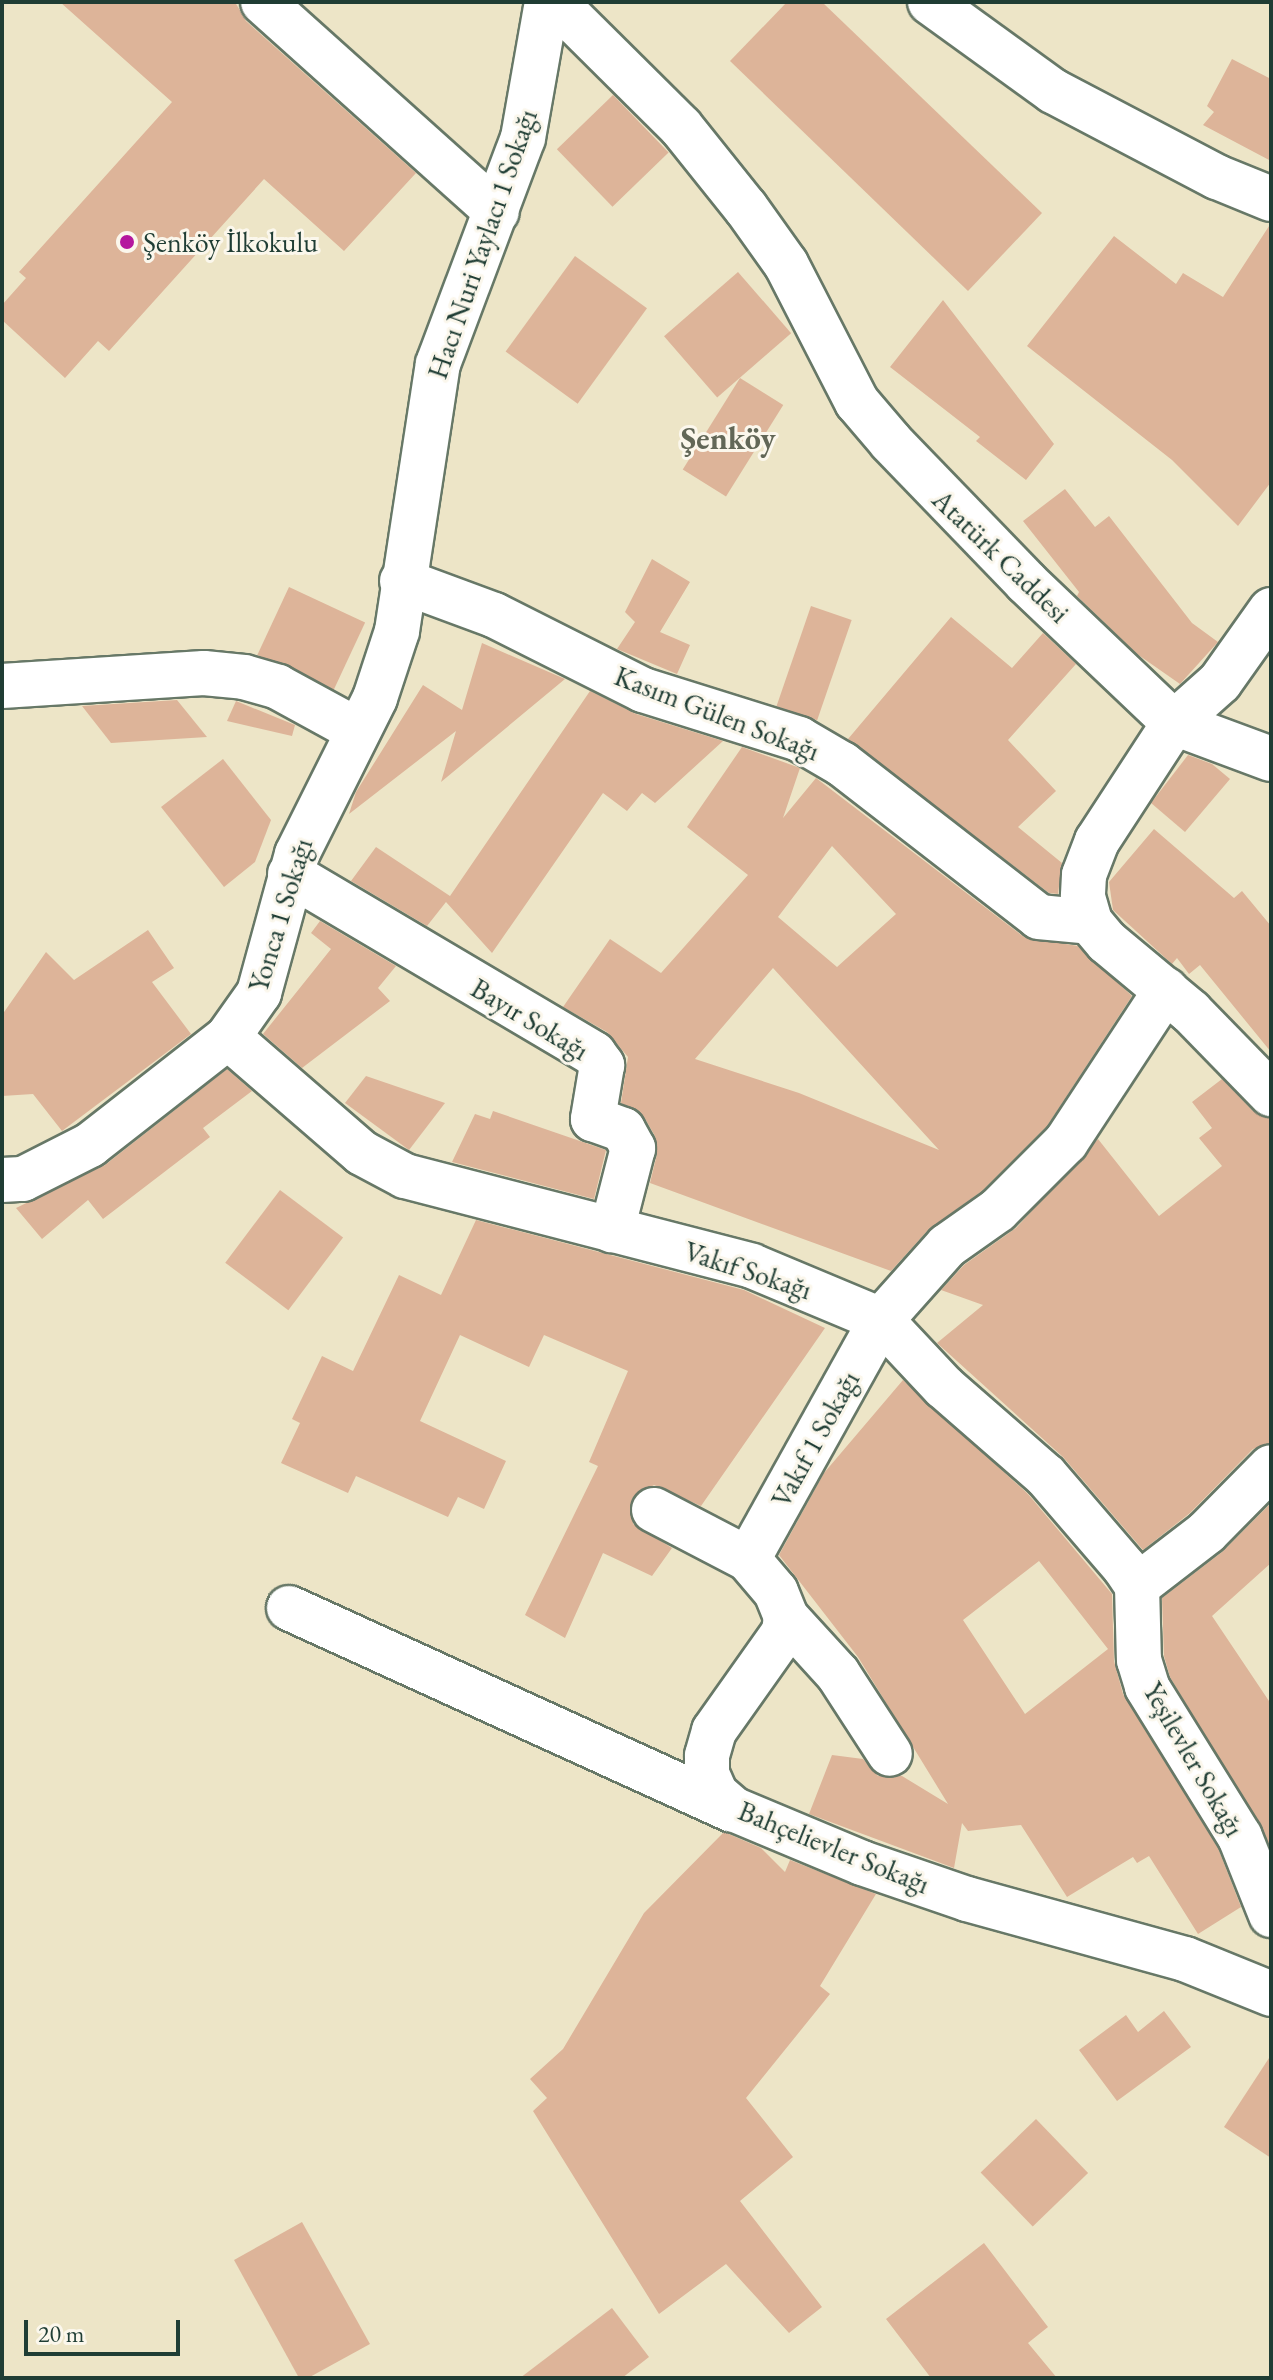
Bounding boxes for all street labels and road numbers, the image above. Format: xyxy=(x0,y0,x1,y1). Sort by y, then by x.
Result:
street label: Hacı Nuri Yaylacı 1 Sokağı xyxy=(420,105,544,383)
street label: Atatürk Caddesi xyxy=(926,482,1076,630)
street label: Kasım Gülen Sokağı xyxy=(610,659,824,767)
street label: Yonca 1 Sokağı xyxy=(241,834,319,996)
street label: Bayır Sokağı xyxy=(465,971,595,1067)
street label: Vakıf Sokağı xyxy=(680,1234,816,1306)
street label: Vakıf 1 Sokağı xyxy=(764,1365,866,1513)
street label: Yeşilevler Sokağı xyxy=(1136,1676,1252,1842)
street label: Bahçelievler Sokağı xyxy=(734,1793,934,1901)

